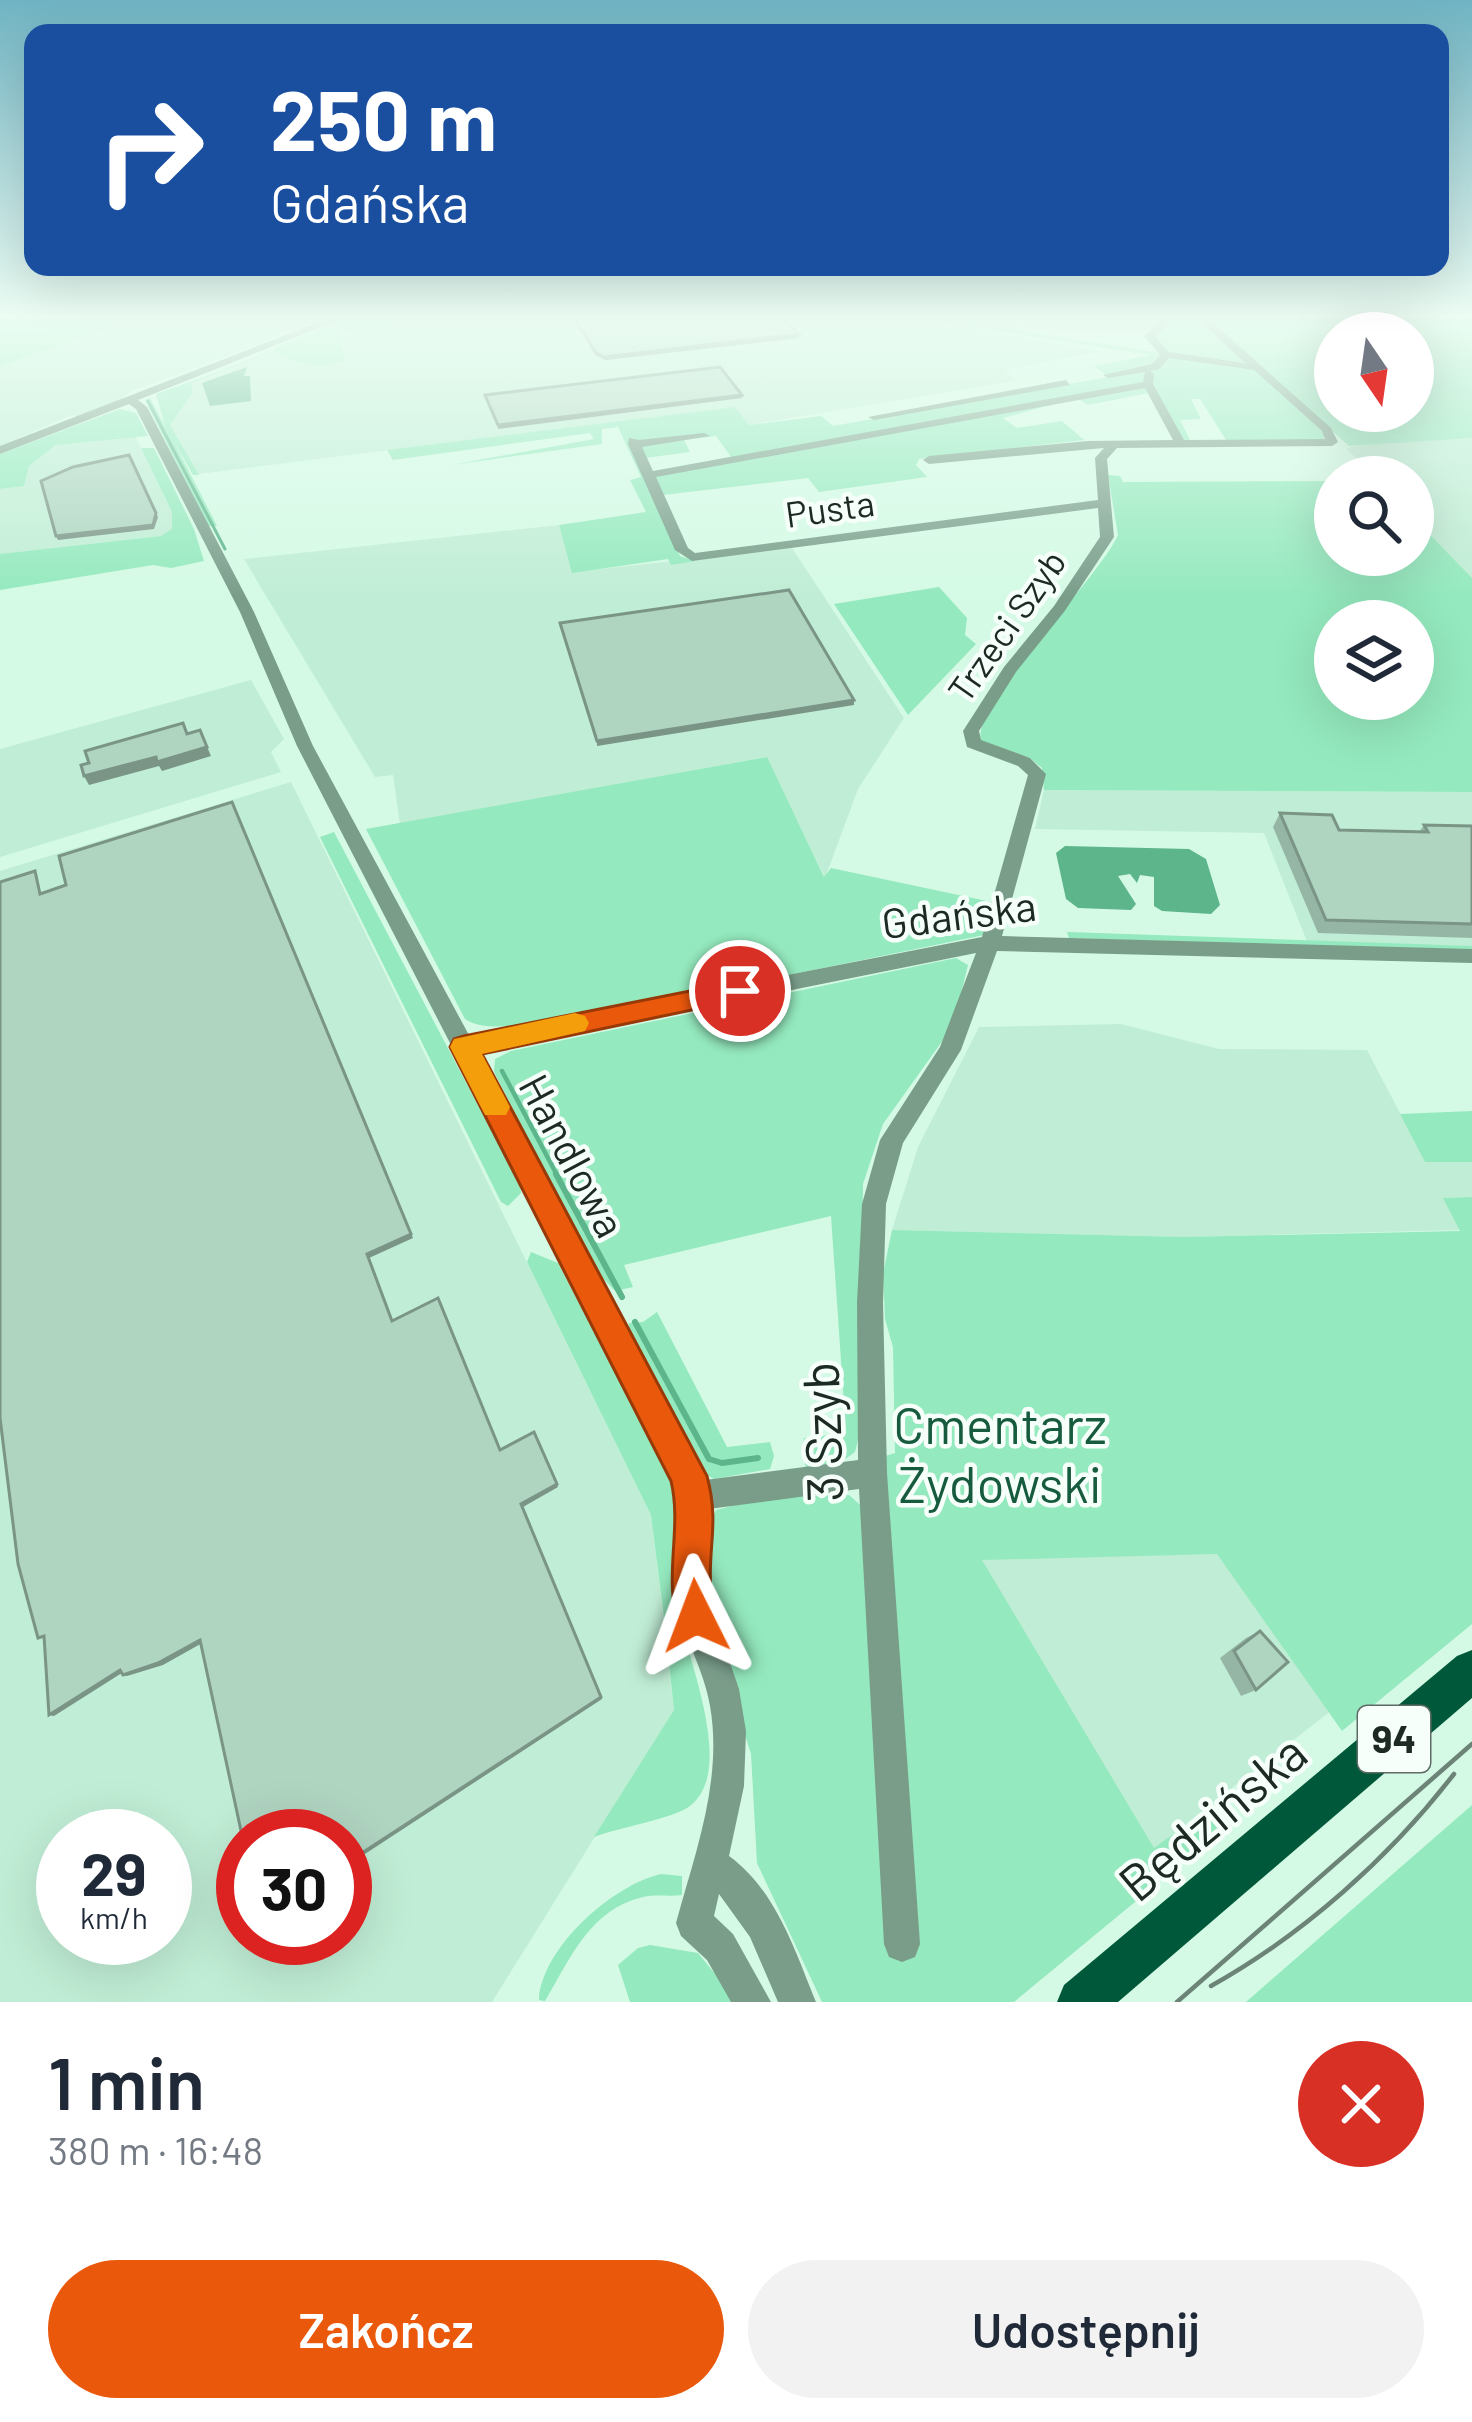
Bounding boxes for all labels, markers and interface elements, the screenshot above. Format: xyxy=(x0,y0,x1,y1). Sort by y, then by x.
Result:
text: 250 m xyxy=(270,67,497,168)
icon: right xyxy=(72,72,228,228)
text: Gdańska xyxy=(270,169,469,234)
north arrow xyxy=(1314,312,1434,432)
map controls xyxy=(1314,312,1434,720)
button: search xyxy=(1314,456,1434,576)
street label: Pusta xyxy=(783,480,877,535)
street label: Trzeci Szyb xyxy=(938,541,1074,709)
button: layers xyxy=(1314,600,1434,720)
street label: Gdańska xyxy=(879,879,1039,947)
pin xyxy=(689,940,791,1042)
icon: arrive xyxy=(707,958,773,1024)
street label: Handlowa xyxy=(510,1065,637,1245)
street label: 3 Szyb xyxy=(788,1361,853,1503)
park label: Cmentarz Żydowski xyxy=(893,1393,1107,1513)
position arrow xyxy=(633,1553,759,1679)
road number: 94 xyxy=(1358,1706,1430,1772)
street label: Będzińska xyxy=(1105,1720,1318,1912)
speed limit sign: 30 xyxy=(216,1809,372,1965)
text: 29 xyxy=(81,1836,147,1908)
text: km/h xyxy=(80,1899,148,1935)
text: 1 min xyxy=(48,2038,205,2124)
button: close xyxy=(1298,2041,1424,2167)
text: 380 m · 16:48 xyxy=(48,2126,263,2173)
button: Zakończ xyxy=(48,2260,724,2398)
button: Udostępnij xyxy=(748,2260,1424,2398)

